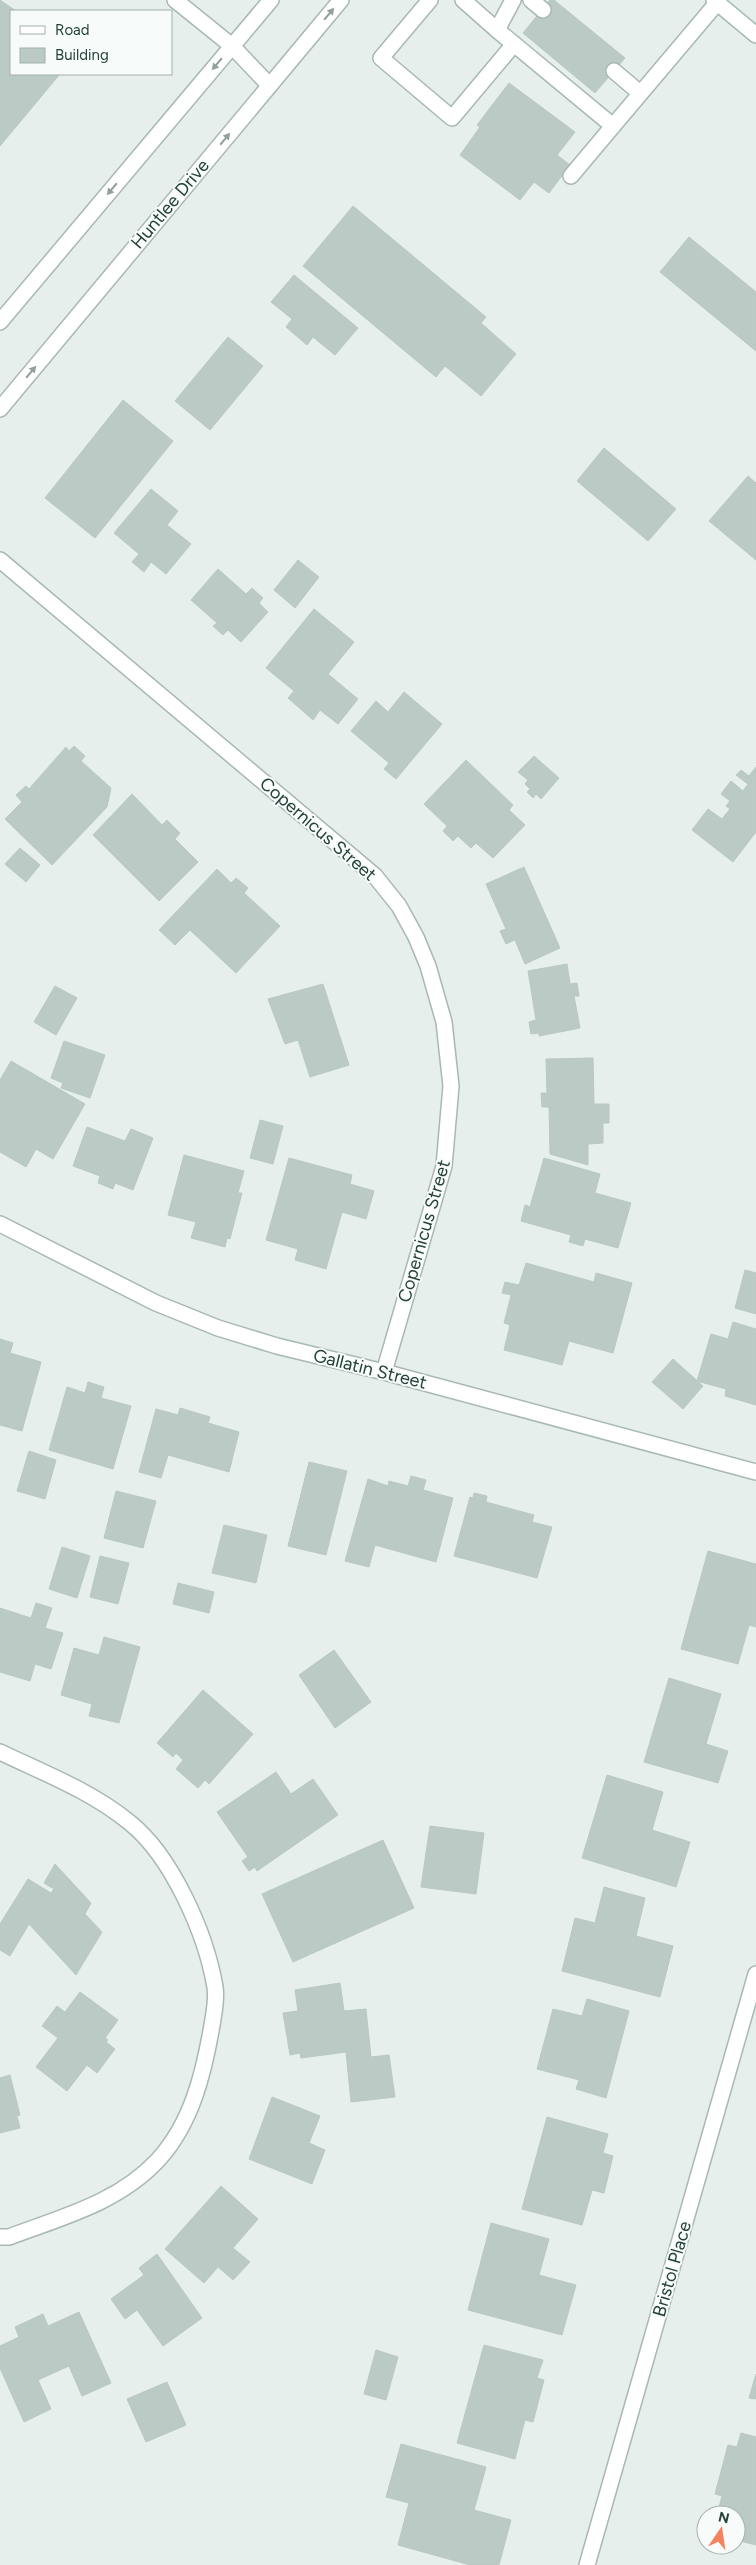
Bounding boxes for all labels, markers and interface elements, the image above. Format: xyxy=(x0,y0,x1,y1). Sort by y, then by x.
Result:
one-way arrow xyxy=(323,9,335,21)
legend xyxy=(10,10,172,75)
text: Road xyxy=(55,21,90,39)
text: Building xyxy=(55,46,109,64)
one-way arrow xyxy=(211,57,222,70)
one-way arrow xyxy=(219,133,230,146)
street label: Huntlee Drive xyxy=(126,155,214,253)
one-way arrow xyxy=(107,182,118,195)
one-way arrow xyxy=(26,365,37,378)
street label: Copernicus Street xyxy=(255,772,381,886)
street label: Copernicus Street xyxy=(393,1157,455,1305)
street label: Gallatin Street xyxy=(311,1344,429,1394)
street label: Bristol Place xyxy=(648,2219,696,2319)
north arrow xyxy=(696,2505,746,2555)
text: N xyxy=(717,2508,731,2527)

